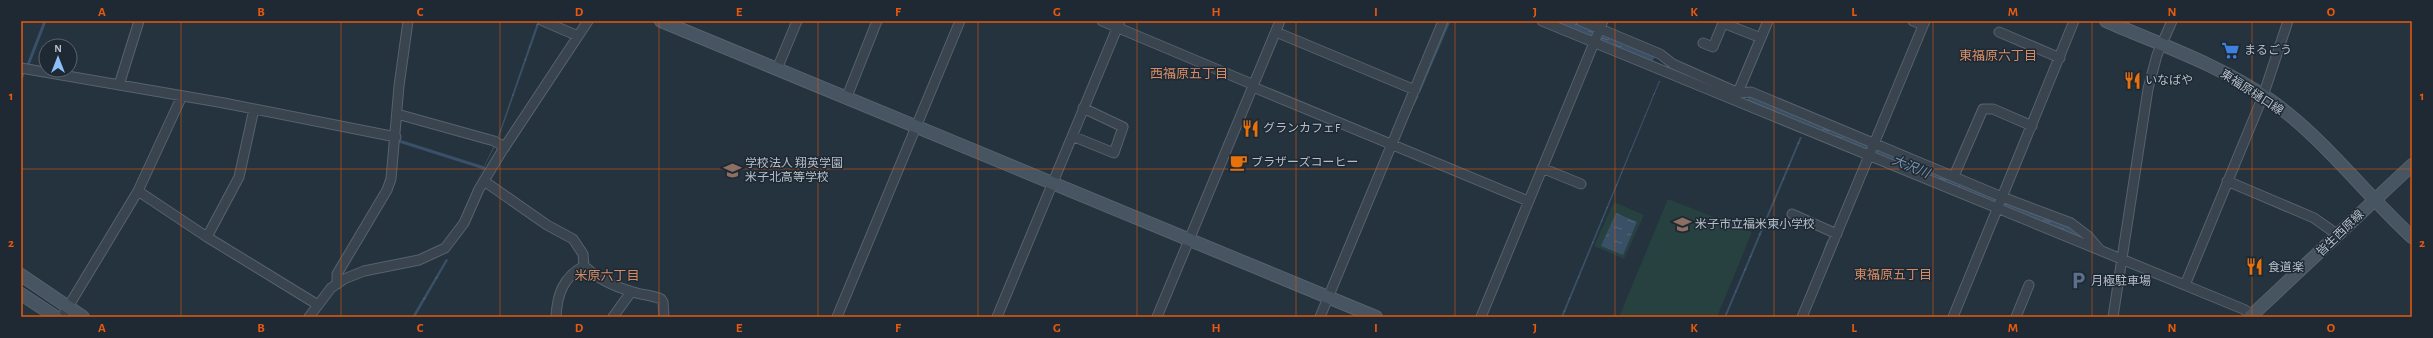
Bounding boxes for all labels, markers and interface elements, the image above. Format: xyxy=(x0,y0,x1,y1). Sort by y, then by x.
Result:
text: A xyxy=(98,6,106,19)
text: B xyxy=(257,6,265,19)
text: C xyxy=(417,6,424,19)
text: D xyxy=(575,6,584,19)
text: E xyxy=(736,6,743,19)
text: F xyxy=(895,6,902,19)
text: G xyxy=(1053,6,1061,19)
text: H xyxy=(1211,6,1221,19)
text: I xyxy=(1374,6,1378,19)
text: J xyxy=(1533,6,1537,19)
text: K xyxy=(1690,6,1698,19)
text: L xyxy=(1851,6,1857,19)
text: M xyxy=(2008,6,2018,19)
text: N xyxy=(2167,6,2177,19)
text: O xyxy=(2327,6,2336,19)
north arrow xyxy=(38,38,78,78)
supermarket icon: まるごう xyxy=(2221,40,2241,60)
text: N xyxy=(54,43,62,54)
place label: まるごう xyxy=(2244,43,2292,56)
district label: 東福原六丁目 xyxy=(1959,49,2037,63)
district label: 西福原五丁目 xyxy=(1150,67,1228,81)
street label: 東福原樋口線 xyxy=(2219,67,2286,117)
restaurant icon: いなばや xyxy=(2122,70,2142,90)
place label: いなばや xyxy=(2145,74,2193,86)
text: 1 xyxy=(9,90,13,103)
text: 1 xyxy=(2420,90,2424,103)
restaurant icon: グランカフェF xyxy=(1240,118,1260,138)
place label: グランカフェF xyxy=(1263,121,1341,134)
cafe icon: ブラザーズコーヒー xyxy=(1228,152,1248,172)
water label: 大沢川 xyxy=(1890,153,1933,181)
place label: ブラザーズコーヒー xyxy=(1251,155,1358,168)
place label: 学校法人 翔英学園 米子北高等学校 xyxy=(745,156,843,183)
school or university icon: 学校法人 翔英学園 米子北高等学校 xyxy=(722,160,742,180)
street label: 皆生西原線 xyxy=(2314,207,2366,258)
school or university icon: 米子市立福米東小学校 xyxy=(1672,214,1692,234)
place label: 米子市立福米東小学校 xyxy=(1695,217,1815,230)
text: 2 xyxy=(8,237,14,250)
text: 2 xyxy=(2419,237,2425,250)
restaurant icon: 食道楽 xyxy=(2245,257,2265,277)
place label: 食道楽 xyxy=(2268,260,2304,273)
district label: 東福原五丁目 xyxy=(1854,268,1932,282)
district label: 米原六丁目 xyxy=(574,269,640,283)
parking icon: 月極駐車場 xyxy=(2068,271,2088,291)
place label: 月極駐車場 xyxy=(2091,274,2151,287)
text: A xyxy=(98,322,106,335)
text: B xyxy=(257,322,265,335)
text: C xyxy=(417,322,424,335)
text: D xyxy=(575,322,584,335)
text: E xyxy=(736,322,743,335)
text: F xyxy=(895,322,902,335)
text: G xyxy=(1053,322,1061,335)
text: H xyxy=(1211,322,1221,335)
text: I xyxy=(1374,322,1378,335)
text: J xyxy=(1533,322,1537,335)
text: K xyxy=(1690,322,1698,335)
text: L xyxy=(1851,322,1857,335)
text: M xyxy=(2008,322,2018,335)
text: N xyxy=(2167,322,2177,335)
text: O xyxy=(2327,322,2336,335)

